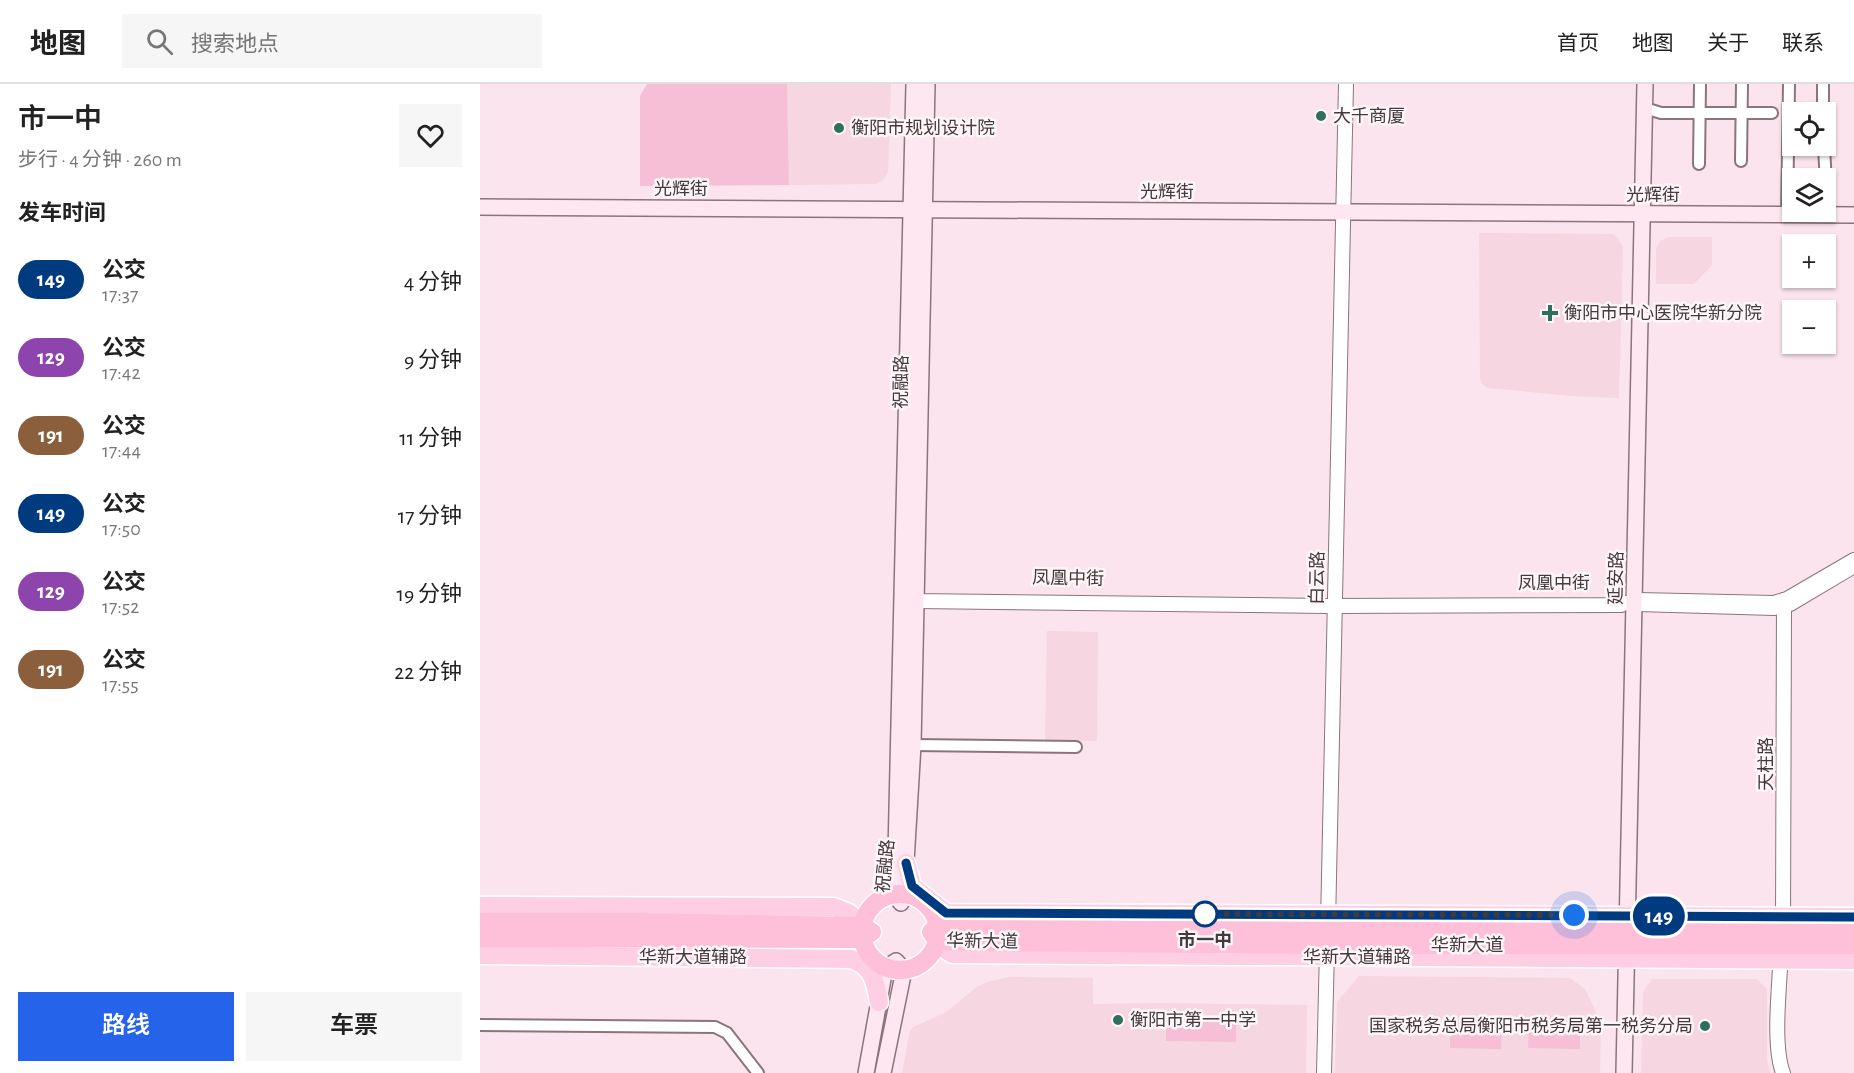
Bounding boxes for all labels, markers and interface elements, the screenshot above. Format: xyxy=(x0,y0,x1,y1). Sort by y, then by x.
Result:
search box xyxy=(122,14,542,68)
icon: search xyxy=(143,25,176,58)
text: 地图 xyxy=(30,31,86,59)
text: 搜索地点 xyxy=(191,33,279,55)
text: 首页 xyxy=(1557,33,1599,54)
text: 地图 xyxy=(1632,33,1674,54)
text: 关于 xyxy=(1707,33,1749,54)
text: 联系 xyxy=(1782,33,1824,54)
map controls xyxy=(1782,102,1836,354)
button: locate xyxy=(1782,102,1836,156)
button: heart xyxy=(399,104,462,167)
text: 市一中 xyxy=(18,106,102,134)
place label: 大千商厦 xyxy=(1333,106,1405,126)
marker: 大千商厦 xyxy=(1314,109,1328,123)
place label: 衡阳市规划设计院 xyxy=(851,118,995,138)
marker: 衡阳市规划设计院 xyxy=(832,121,846,135)
text: 步行 · 4 分钟 · 260 m xyxy=(18,150,182,170)
button: layers xyxy=(1782,168,1836,222)
street label: 光辉街 xyxy=(654,179,708,199)
street label: 光辉街 xyxy=(1140,182,1194,202)
street label: 光辉街 xyxy=(1626,185,1680,205)
text: 发车时间 xyxy=(18,202,106,224)
button: + xyxy=(1782,234,1836,288)
text: 公交 xyxy=(102,259,146,281)
text: 149 xyxy=(37,269,65,290)
text: 4 分钟 xyxy=(404,271,462,293)
text: 17:37 xyxy=(102,285,138,305)
button: − xyxy=(1782,300,1836,354)
place label: 衡阳市中心医院华新分院 xyxy=(1564,303,1762,323)
marker: 衡阳市中心医院华新分院 xyxy=(1541,304,1559,322)
text: 公交 xyxy=(102,337,146,359)
text: 129 xyxy=(37,347,65,368)
text: 9 分钟 xyxy=(404,349,462,371)
street label: 祝融路 xyxy=(891,355,911,409)
text: 17:42 xyxy=(102,363,141,383)
text: 公交 xyxy=(102,415,146,437)
text: 191 xyxy=(38,425,64,446)
text: 11 分钟 xyxy=(399,427,462,449)
text: 17:44 xyxy=(102,441,141,461)
text: 公交 xyxy=(102,493,146,515)
text: 149 xyxy=(37,503,65,524)
text: 17 分钟 xyxy=(398,505,462,527)
text: 17:50 xyxy=(102,519,141,539)
street label: 白云路 xyxy=(1307,551,1327,605)
street label: 延安路 xyxy=(1606,551,1626,605)
street label: 凤凰中街 xyxy=(1032,567,1104,589)
text: 公交 xyxy=(102,571,146,593)
street label: 凤凰中街 xyxy=(1518,573,1590,593)
text: 129 xyxy=(37,581,65,602)
text: 19 分钟 xyxy=(396,583,462,605)
text: 17:52 xyxy=(102,597,139,617)
text: 公交 xyxy=(102,649,146,671)
text: 191 xyxy=(38,659,64,680)
text: 22 分钟 xyxy=(394,661,462,683)
text: 17:55 xyxy=(102,675,139,695)
street label: 天柱路 xyxy=(1756,737,1776,791)
street label: 祝融路 xyxy=(872,838,898,894)
line badge: 149 xyxy=(1624,896,1694,936)
your location xyxy=(1559,900,1589,930)
marker: 市一中 xyxy=(1192,901,1218,927)
text: 149 xyxy=(1645,906,1673,927)
street label: 华新大道 xyxy=(946,930,1018,952)
place label: 市一中 xyxy=(1178,930,1232,950)
street label: 华新大道 xyxy=(1431,935,1503,955)
street label: 华新大道辅路 xyxy=(639,947,747,967)
street label: 华新大道辅路 xyxy=(1303,947,1411,967)
button: 路线 xyxy=(18,992,234,1061)
button: 车票 xyxy=(246,992,462,1061)
place label: 衡阳市第一中学 xyxy=(1130,1010,1256,1030)
marker: 衡阳市第一中学 xyxy=(1111,1013,1125,1027)
place label: 国家税务总局衡阳市税务局第一税务分局 xyxy=(1369,1016,1693,1036)
marker: 国家税务总局衡阳市税务局第一税务分局 xyxy=(1698,1019,1712,1033)

